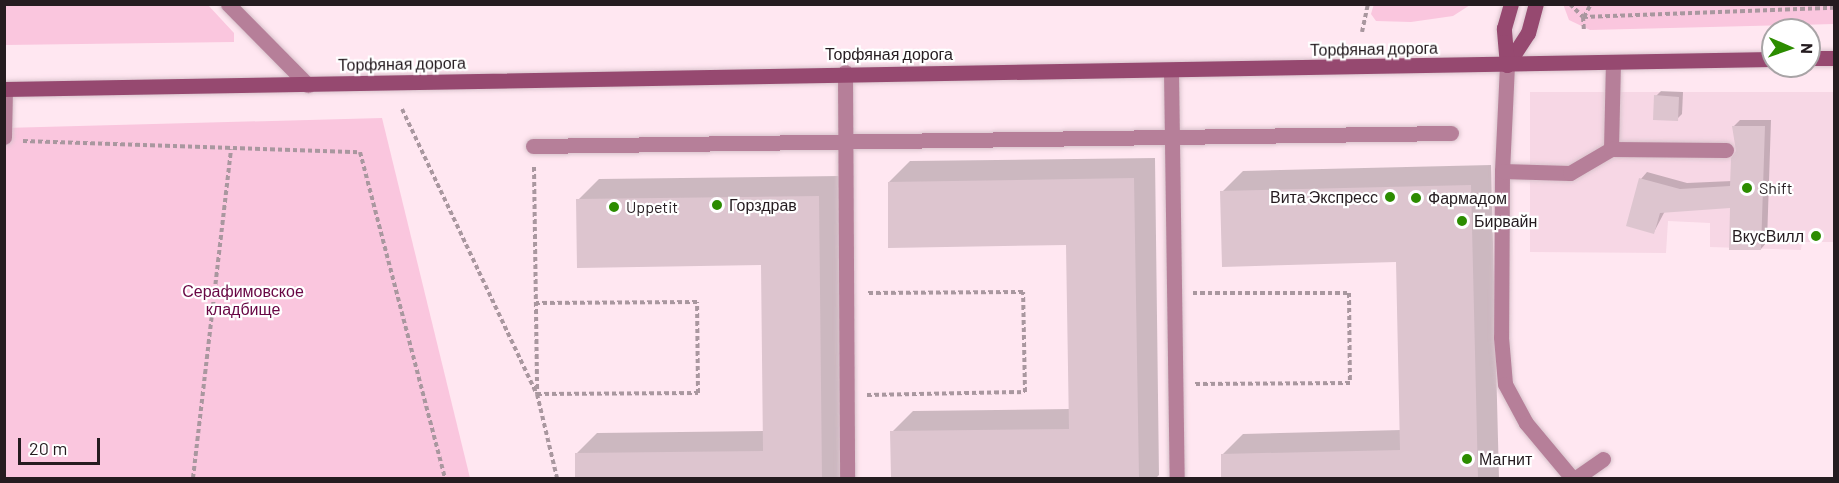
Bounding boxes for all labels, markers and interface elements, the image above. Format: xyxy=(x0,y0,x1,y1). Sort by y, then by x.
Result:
north arrow xyxy=(1761,18,1821,78)
street label: Торфяная дорога xyxy=(1310,38,1438,60)
text: N xyxy=(1798,43,1817,54)
street label: Торфяная дорога xyxy=(825,44,953,64)
street label: Торфяная дорога xyxy=(338,53,466,75)
place label: Shift xyxy=(1759,178,1793,198)
marker: Shift xyxy=(1740,181,1754,195)
place label: Вита Экспресс xyxy=(1270,187,1378,207)
place label: Фармадом xyxy=(1428,188,1507,208)
marker: Вита Экспресс xyxy=(1383,190,1397,204)
marker: Фармадом xyxy=(1409,191,1423,205)
place label: Горздрав xyxy=(729,195,797,215)
place label: Uppetit xyxy=(626,197,678,217)
marker: Горздрав xyxy=(710,198,724,212)
marker: Uppetit xyxy=(607,200,621,214)
place label: Бирвайн xyxy=(1474,211,1537,231)
marker: Бирвайн xyxy=(1455,214,1469,228)
place label: ВкусВилл xyxy=(1732,226,1804,246)
marker: ВкусВилл xyxy=(1809,229,1823,243)
park label: Серафимовское кладбище xyxy=(182,281,304,319)
scale bar xyxy=(21,426,104,464)
text: 20 m xyxy=(29,437,67,459)
place label: Магнит xyxy=(1479,449,1532,469)
marker: Магнит xyxy=(1460,452,1474,466)

